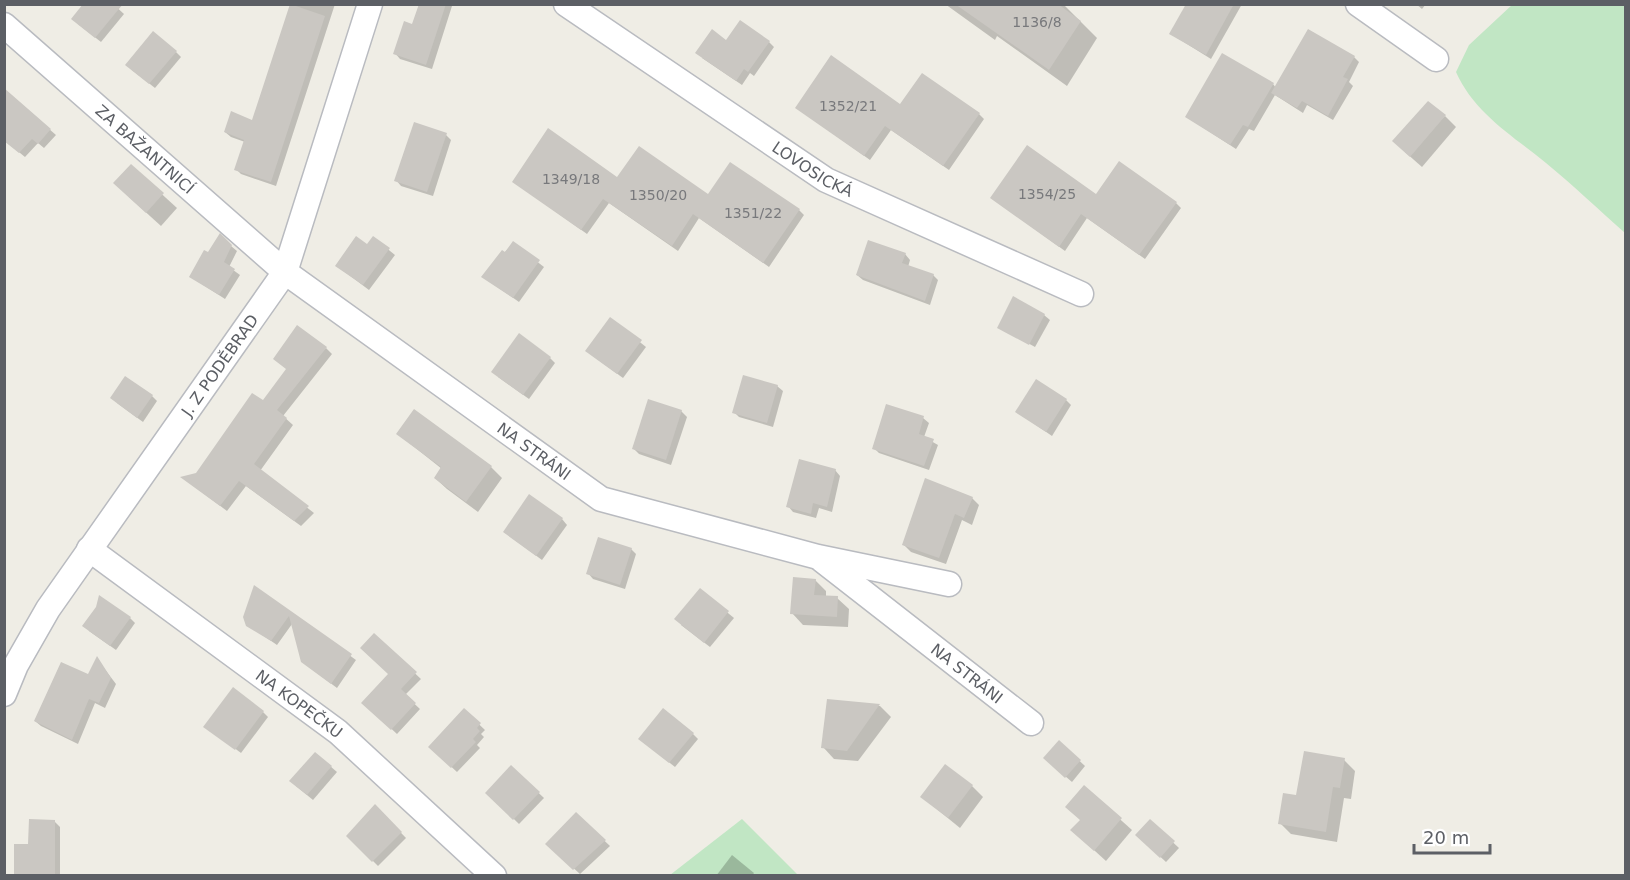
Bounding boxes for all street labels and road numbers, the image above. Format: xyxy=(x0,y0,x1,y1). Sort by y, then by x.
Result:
street label: ZA BAŽANTNICÍ xyxy=(92,101,199,198)
street label: LOVOSICKÁ xyxy=(769,137,856,200)
street label: J. Z PODĚBRAD xyxy=(177,310,262,421)
street label: NA STRÁNI xyxy=(494,418,575,484)
street label: NA STRÁNI xyxy=(927,639,1007,707)
street label: NA KOPEČKU xyxy=(252,665,346,742)

